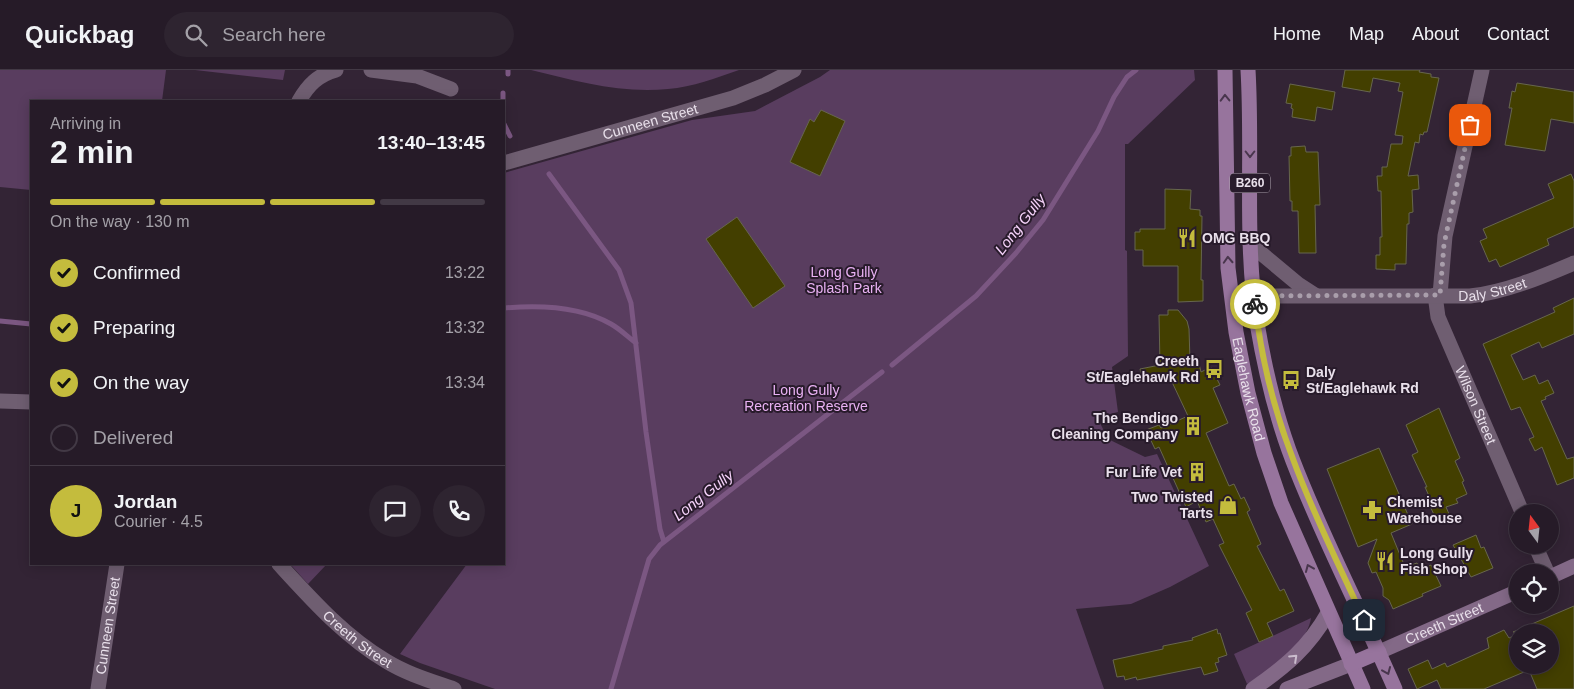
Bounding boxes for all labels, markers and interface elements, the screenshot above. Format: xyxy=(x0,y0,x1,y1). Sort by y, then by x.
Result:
search box xyxy=(164,12,514,57)
text: Quickbag xyxy=(25,21,134,48)
icon: search xyxy=(182,21,210,49)
text: Search here xyxy=(222,24,326,45)
text: Home xyxy=(1273,24,1321,44)
text: Map xyxy=(1349,24,1384,44)
text: About xyxy=(1412,24,1459,44)
text: Contact xyxy=(1487,24,1549,44)
one-way arrow xyxy=(1220,93,1231,101)
street label: Cunneen Street xyxy=(601,100,700,143)
pin xyxy=(1449,104,1491,146)
icon: bag xyxy=(1456,111,1484,139)
text: Arriving in xyxy=(50,115,121,132)
text: 13:40–13:45 xyxy=(377,132,485,153)
text: 2 min xyxy=(50,134,134,170)
one-way arrow xyxy=(1245,150,1255,158)
road number: B260 xyxy=(1230,174,1270,192)
water label: Long Gully xyxy=(991,189,1050,257)
text: On the way · 130 m xyxy=(50,213,190,230)
restaurant icon: OMG BBQ xyxy=(1176,227,1198,249)
place label: OMG BBQ xyxy=(1202,230,1271,246)
one-way arrow xyxy=(1223,256,1234,264)
icon: check xyxy=(50,259,78,287)
text: Confirmed xyxy=(93,262,181,283)
text: 13:22 xyxy=(445,264,485,281)
park label: Long Gully Splash Park xyxy=(806,264,883,296)
street label: Daly Street xyxy=(1458,275,1529,304)
courier xyxy=(1230,279,1280,329)
icon: bike xyxy=(1241,290,1269,318)
icon: check xyxy=(50,314,78,342)
text: Preparing xyxy=(93,317,175,338)
text: 13:32 xyxy=(445,319,485,336)
street label: Eaglehawk Road xyxy=(1229,336,1268,443)
place label: Creeth St/Eaglehawk Rd xyxy=(1086,353,1199,385)
bus stop icon: Creeth St/Eaglehawk Rd xyxy=(1203,358,1225,380)
place label: Daly St/Eaglehawk Rd xyxy=(1306,364,1419,396)
street label: Wilson Street xyxy=(1452,364,1500,447)
icon: check xyxy=(50,369,78,397)
bus stop icon: Daly St/Eaglehawk Rd xyxy=(1280,369,1302,391)
text: On the way xyxy=(93,372,189,393)
text: 13:34 xyxy=(445,374,485,391)
park label: Long Gully Recreation Reserve xyxy=(744,382,868,414)
place label: The Bendigo Cleaning Company xyxy=(1051,410,1178,442)
building icon: The Bendigo Cleaning Company xyxy=(1182,415,1204,437)
text: Delivered xyxy=(93,427,173,448)
building icon: Fur Life Vet xyxy=(1186,461,1208,483)
place label: Fur Life Vet xyxy=(1106,464,1182,480)
water label: Long Gully xyxy=(670,465,738,524)
button: chat xyxy=(369,485,421,537)
button: phone xyxy=(433,485,485,537)
place label: Two Twisted Tarts xyxy=(1131,489,1213,521)
text: Jordan xyxy=(114,491,177,512)
shop icon: Two Twisted Tarts xyxy=(1217,494,1239,516)
place label: Chemist Warehouse xyxy=(1387,494,1462,526)
pharmacy icon: Chemist Warehouse xyxy=(1361,499,1383,521)
text: J xyxy=(71,500,81,521)
north arrow xyxy=(1509,504,1559,554)
map controls xyxy=(1509,504,1559,674)
text: Courier · 4.5 xyxy=(114,513,203,530)
place label: Long Gully Fish Shop xyxy=(1400,545,1473,577)
restaurant icon: Long Gully Fish Shop xyxy=(1374,550,1396,572)
one-way arrow xyxy=(1305,564,1315,573)
button: locate xyxy=(1509,564,1559,614)
street label: Cunneen Street xyxy=(92,576,123,675)
pin xyxy=(1343,599,1385,641)
street label: Creeth Street xyxy=(1403,599,1485,648)
icon: home xyxy=(1350,606,1378,634)
street label: Creeth Street xyxy=(320,607,395,671)
button: layers xyxy=(1509,624,1559,674)
one-way arrow xyxy=(1288,655,1297,664)
one-way arrow xyxy=(1380,666,1391,675)

